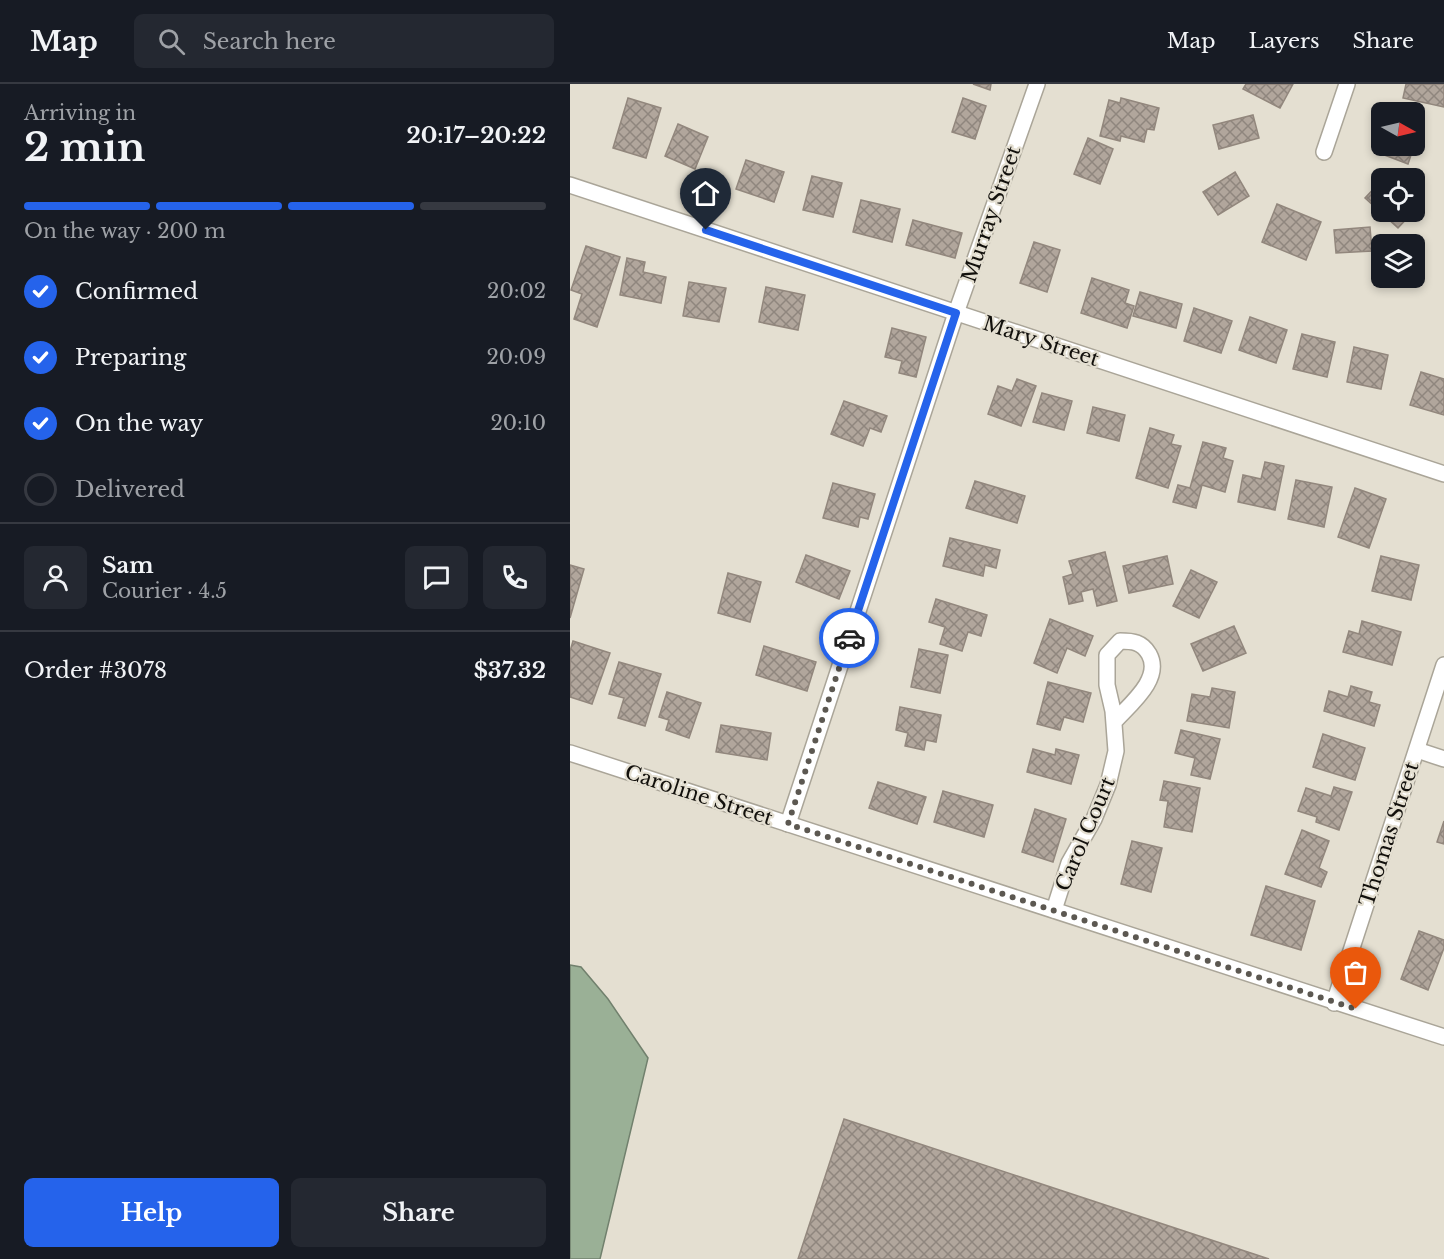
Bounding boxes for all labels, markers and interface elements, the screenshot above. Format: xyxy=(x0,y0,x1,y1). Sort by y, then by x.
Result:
search box xyxy=(134,14,554,68)
text: Map xyxy=(30,24,98,59)
icon: search xyxy=(155,25,188,58)
text: Search here xyxy=(203,28,336,55)
text: Map xyxy=(1167,28,1216,54)
text: Layers xyxy=(1249,28,1320,54)
text: Share xyxy=(1353,28,1414,54)
text: Arriving in xyxy=(24,101,136,125)
north arrow xyxy=(1371,102,1425,156)
map controls xyxy=(1371,102,1425,288)
text: 20:17–20:22 xyxy=(406,122,546,149)
text: 2 min xyxy=(24,123,145,172)
street label: Murray Street xyxy=(956,142,1026,285)
pin xyxy=(680,168,731,230)
button: locate xyxy=(1371,168,1425,222)
icon: home xyxy=(689,177,722,210)
text: On the way · 200 m xyxy=(24,219,225,243)
button: layers xyxy=(1371,234,1425,288)
icon: check xyxy=(24,275,57,308)
text: Confirmed xyxy=(75,278,198,305)
text: 20:02 xyxy=(487,279,546,303)
street label: Mary Street xyxy=(980,311,1102,371)
icon: check xyxy=(24,341,57,374)
text: Preparing xyxy=(75,344,186,371)
text: 20:09 xyxy=(487,345,546,369)
icon: check xyxy=(24,407,57,440)
text: On the way xyxy=(75,410,203,437)
text: 20:10 xyxy=(491,411,546,435)
text: Delivered xyxy=(75,476,185,503)
button: person xyxy=(24,546,87,609)
button: chat xyxy=(405,546,468,609)
button: phone xyxy=(483,546,546,609)
text: Sam xyxy=(102,552,154,579)
text: Courier · 4.5 xyxy=(102,579,227,603)
courier xyxy=(819,608,879,668)
icon: car xyxy=(833,622,866,655)
text: Order #3078 xyxy=(24,657,167,684)
text: $37.32 xyxy=(474,657,546,684)
street label: Thomas Street xyxy=(1354,758,1424,909)
street label: Caroline Street xyxy=(622,760,776,830)
street label: Carol Court xyxy=(1050,773,1120,895)
pin xyxy=(1330,947,1381,1009)
icon: bag xyxy=(1339,956,1372,989)
button: Help xyxy=(24,1178,279,1247)
button: Share xyxy=(291,1178,546,1247)

